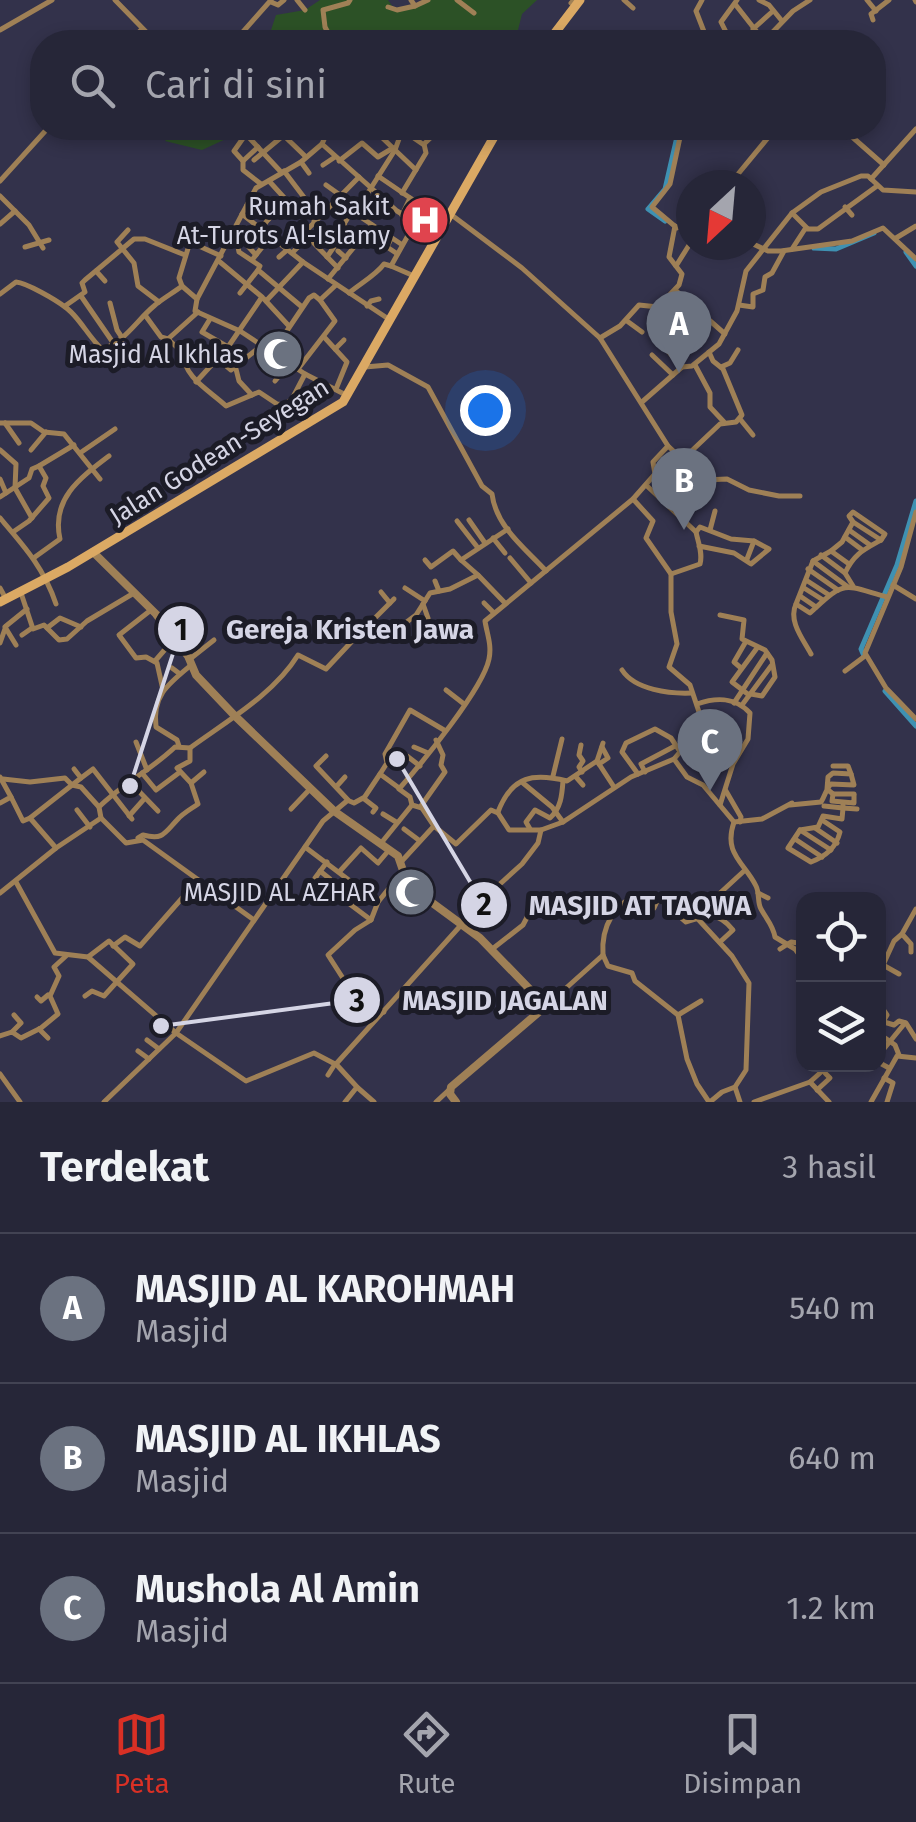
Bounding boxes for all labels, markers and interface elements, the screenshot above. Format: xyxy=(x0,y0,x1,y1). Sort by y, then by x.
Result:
search box xyxy=(30,30,886,140)
icon: search xyxy=(65,58,120,113)
text: Cari di sini xyxy=(145,62,327,108)
north arrow xyxy=(676,170,766,260)
place label: Rumah Sakit At-Turots Al-Islamy xyxy=(177,192,391,251)
hospital icon: Rumah Sakit At-Turots Al-Islamy xyxy=(399,194,451,246)
pin: A xyxy=(646,290,712,373)
mosque icon: Masjid Al Ikhlas xyxy=(253,328,305,380)
place label: Masjid Al Ikhlas xyxy=(69,340,244,370)
street label: Jalan Godean-Seyegan xyxy=(104,372,335,532)
your location xyxy=(460,385,511,436)
pin: B xyxy=(652,448,716,530)
callout: Gereja Kristen Jawa xyxy=(156,600,494,658)
text: 1 xyxy=(174,612,188,648)
text: Gereja Kristen Jawa xyxy=(226,613,474,646)
pin: C xyxy=(678,708,742,791)
mosque icon: MASJID AL AZHAR xyxy=(385,866,437,918)
callout: MASJID AT TAQWA xyxy=(459,876,771,934)
place label: MASJID AL AZHAR xyxy=(184,878,376,908)
text: 2 xyxy=(476,887,492,923)
text: MASJID AT TAQWA xyxy=(529,889,752,922)
map controls xyxy=(796,892,886,1072)
button: locate xyxy=(796,892,886,982)
callout: MASJID JAGALAN xyxy=(332,971,628,1029)
button: layers xyxy=(796,982,886,1072)
text: 3 xyxy=(348,983,365,1019)
text: MASJID JAGALAN xyxy=(402,984,608,1017)
text: Terdekat xyxy=(40,1142,209,1192)
text: 3 hasil xyxy=(782,1148,876,1186)
text: MASJID AL KAROHMAH xyxy=(135,1266,515,1312)
text: A xyxy=(63,1289,82,1327)
text: 540 m xyxy=(789,1289,876,1327)
text: Masjid xyxy=(135,1312,229,1350)
text: MASJID AL IKHLAS xyxy=(135,1416,441,1462)
text: B xyxy=(63,1439,82,1477)
text: 640 m xyxy=(788,1439,876,1477)
text: Masjid xyxy=(135,1462,229,1500)
text: Mushola Al Amin xyxy=(135,1566,420,1612)
text: C xyxy=(63,1589,82,1627)
text: 1.2 km xyxy=(786,1589,876,1627)
text: Masjid xyxy=(135,1612,229,1650)
tab: Peta xyxy=(114,1707,170,1800)
tab: Rute xyxy=(397,1707,456,1800)
tab: Disimpan xyxy=(683,1707,802,1800)

